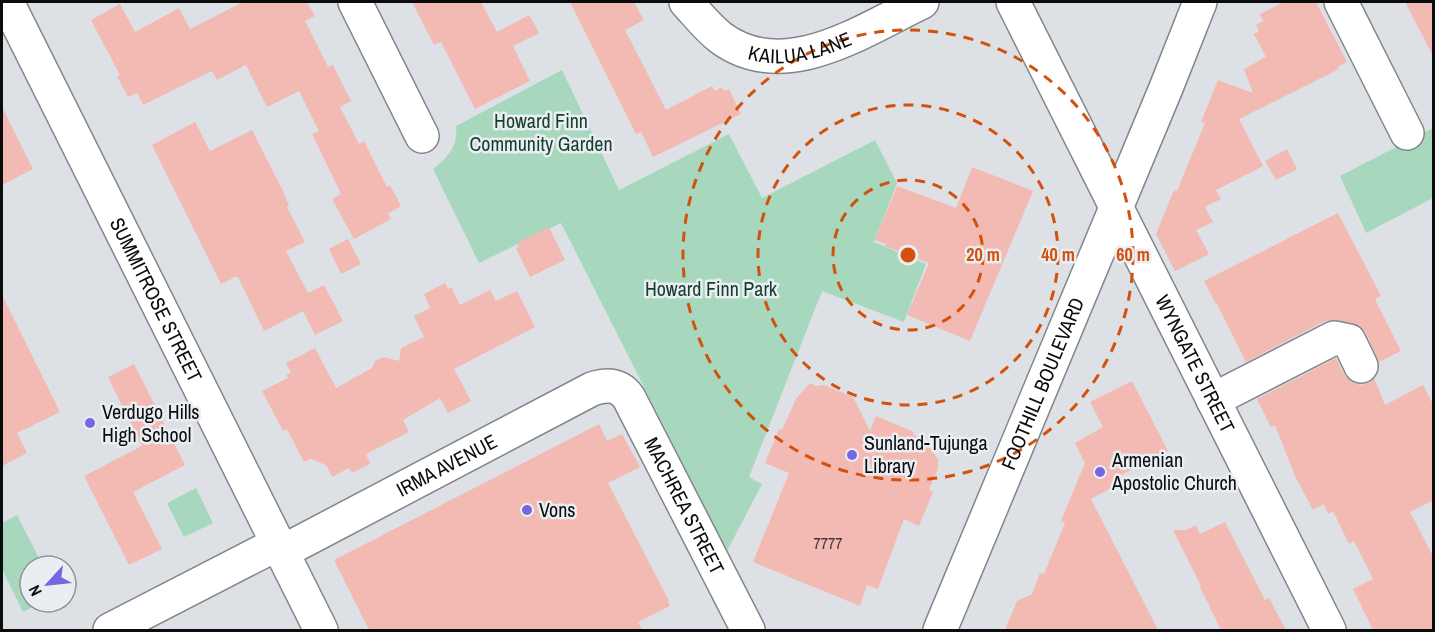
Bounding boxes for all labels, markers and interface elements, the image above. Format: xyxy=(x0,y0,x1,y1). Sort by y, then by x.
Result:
street label: KAILUA LANE xyxy=(746,25,855,69)
park label: Howard Finn Community Garden xyxy=(469,107,613,157)
street label: SUMMITROSE STREET xyxy=(104,213,209,386)
text: 20 m xyxy=(966,242,1000,267)
text: 40 m xyxy=(1041,242,1075,267)
text: 60 m xyxy=(1116,242,1150,267)
centre of rings xyxy=(898,245,918,265)
park label: Howard Finn Park xyxy=(645,275,778,302)
street label: WYNGATE STREET xyxy=(1149,290,1242,437)
street label: FOOTHILL BOULEVARD xyxy=(994,293,1090,474)
place label: Verdugo Hills High School xyxy=(102,398,200,448)
marker: Verdugo Hills High School xyxy=(83,416,97,430)
street label: IRMA AVENUE xyxy=(391,427,501,503)
place label: Sunland-Tujunga Library xyxy=(864,429,988,479)
street label: MACHREA STREET xyxy=(638,433,731,579)
place label: Armenian Apostolic Church xyxy=(1111,446,1237,496)
marker: Sunland-Tujunga Library xyxy=(845,448,859,462)
marker: Armenian Apostolic Church xyxy=(1093,465,1107,479)
place label: Vons xyxy=(539,496,575,523)
marker: Vons xyxy=(520,503,534,517)
house number: 7777 xyxy=(813,532,843,554)
north arrow xyxy=(18,554,78,614)
text: N xyxy=(23,582,47,600)

